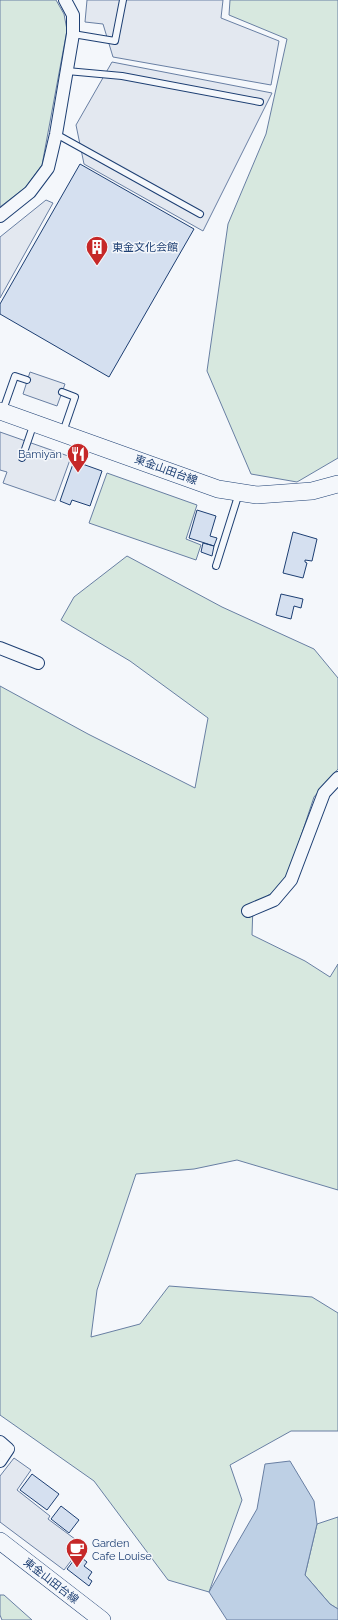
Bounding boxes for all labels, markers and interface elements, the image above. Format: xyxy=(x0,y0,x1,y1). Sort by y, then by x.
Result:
building icon: 東金文化会館 xyxy=(84,234,110,267)
place label: 東金文化会館 xyxy=(112,241,178,254)
restaurant icon: Bamiyan xyxy=(65,441,91,474)
place label: Bamiyan xyxy=(18,448,62,461)
street label: 東金山田台線 xyxy=(133,453,199,487)
cafe icon: Garden Cafe Louise xyxy=(64,1536,90,1569)
place label: Garden Cafe Louise xyxy=(92,1537,152,1563)
street label: 東金山田台線 xyxy=(21,1556,81,1606)

